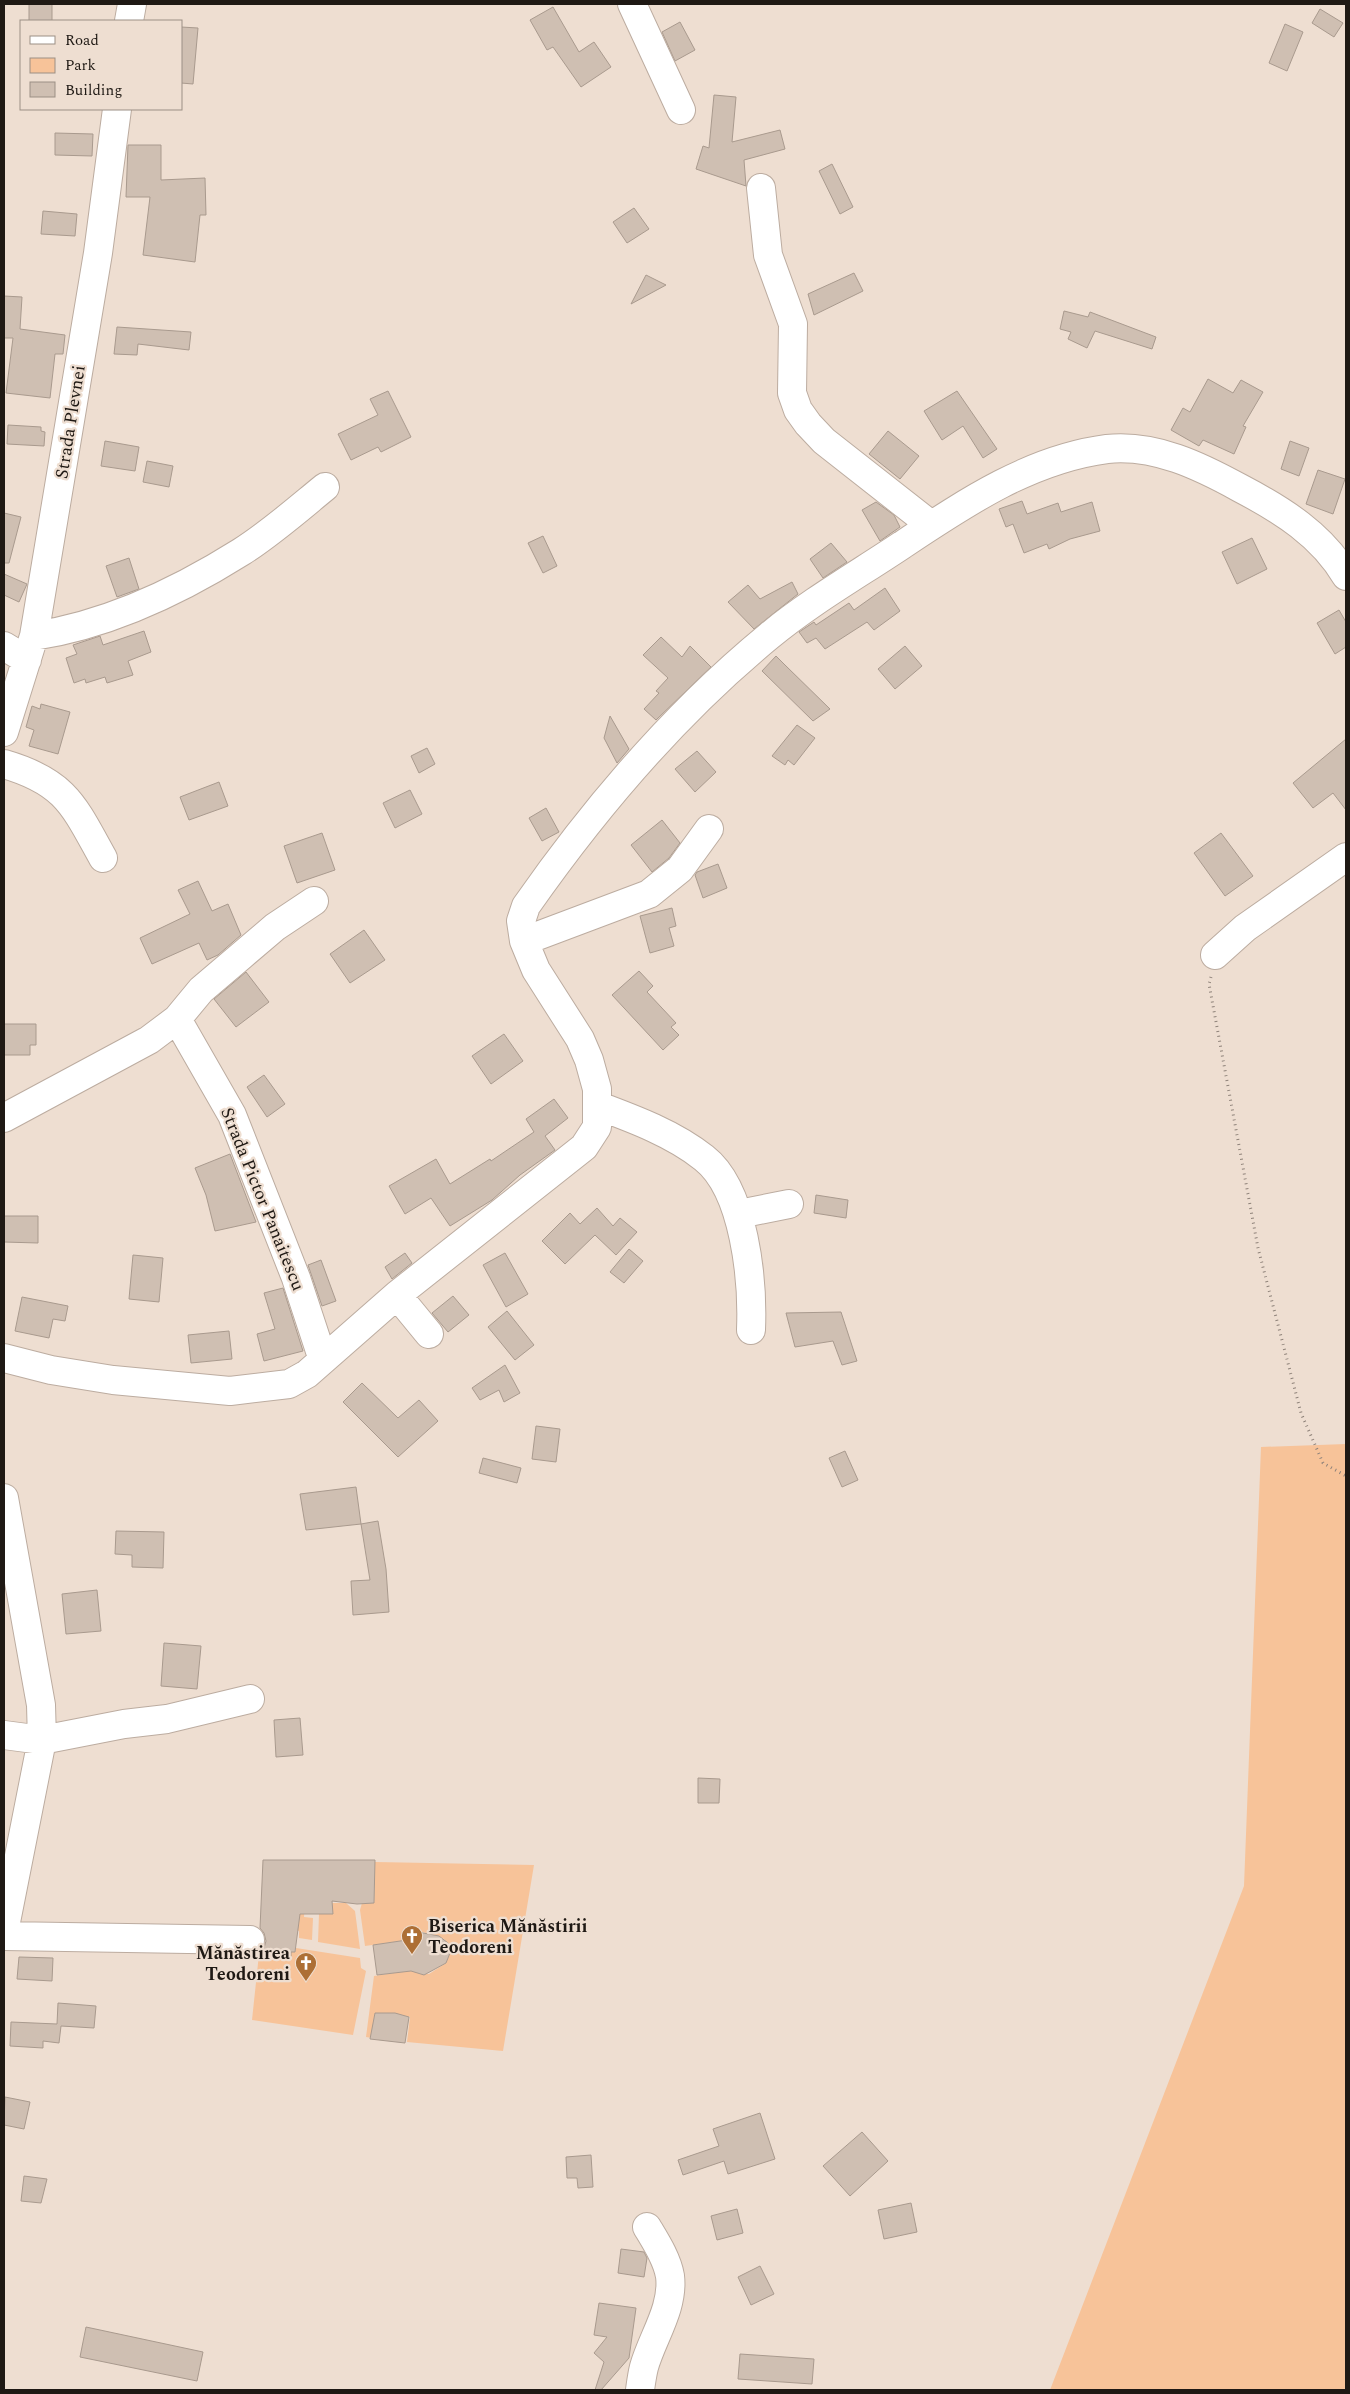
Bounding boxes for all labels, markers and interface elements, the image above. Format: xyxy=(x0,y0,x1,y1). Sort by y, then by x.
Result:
legend xyxy=(20,20,182,110)
text: Road xyxy=(65,29,99,52)
text: Park xyxy=(65,54,96,77)
text: Building xyxy=(65,79,122,102)
street label: Strada Plevnei xyxy=(48,363,93,481)
street label: Strada Pictor Panaitescu xyxy=(213,1103,312,1295)
place label: Biserica Mănăstirii Teodoreni xyxy=(428,1913,588,1961)
church icon: Biserica Mănăstirii Teodoreni xyxy=(400,1924,424,1955)
place label: Mănăstirea Teodoreni xyxy=(196,1940,291,1988)
church icon: Mănăstirea Teodoreni xyxy=(294,1951,318,1982)

